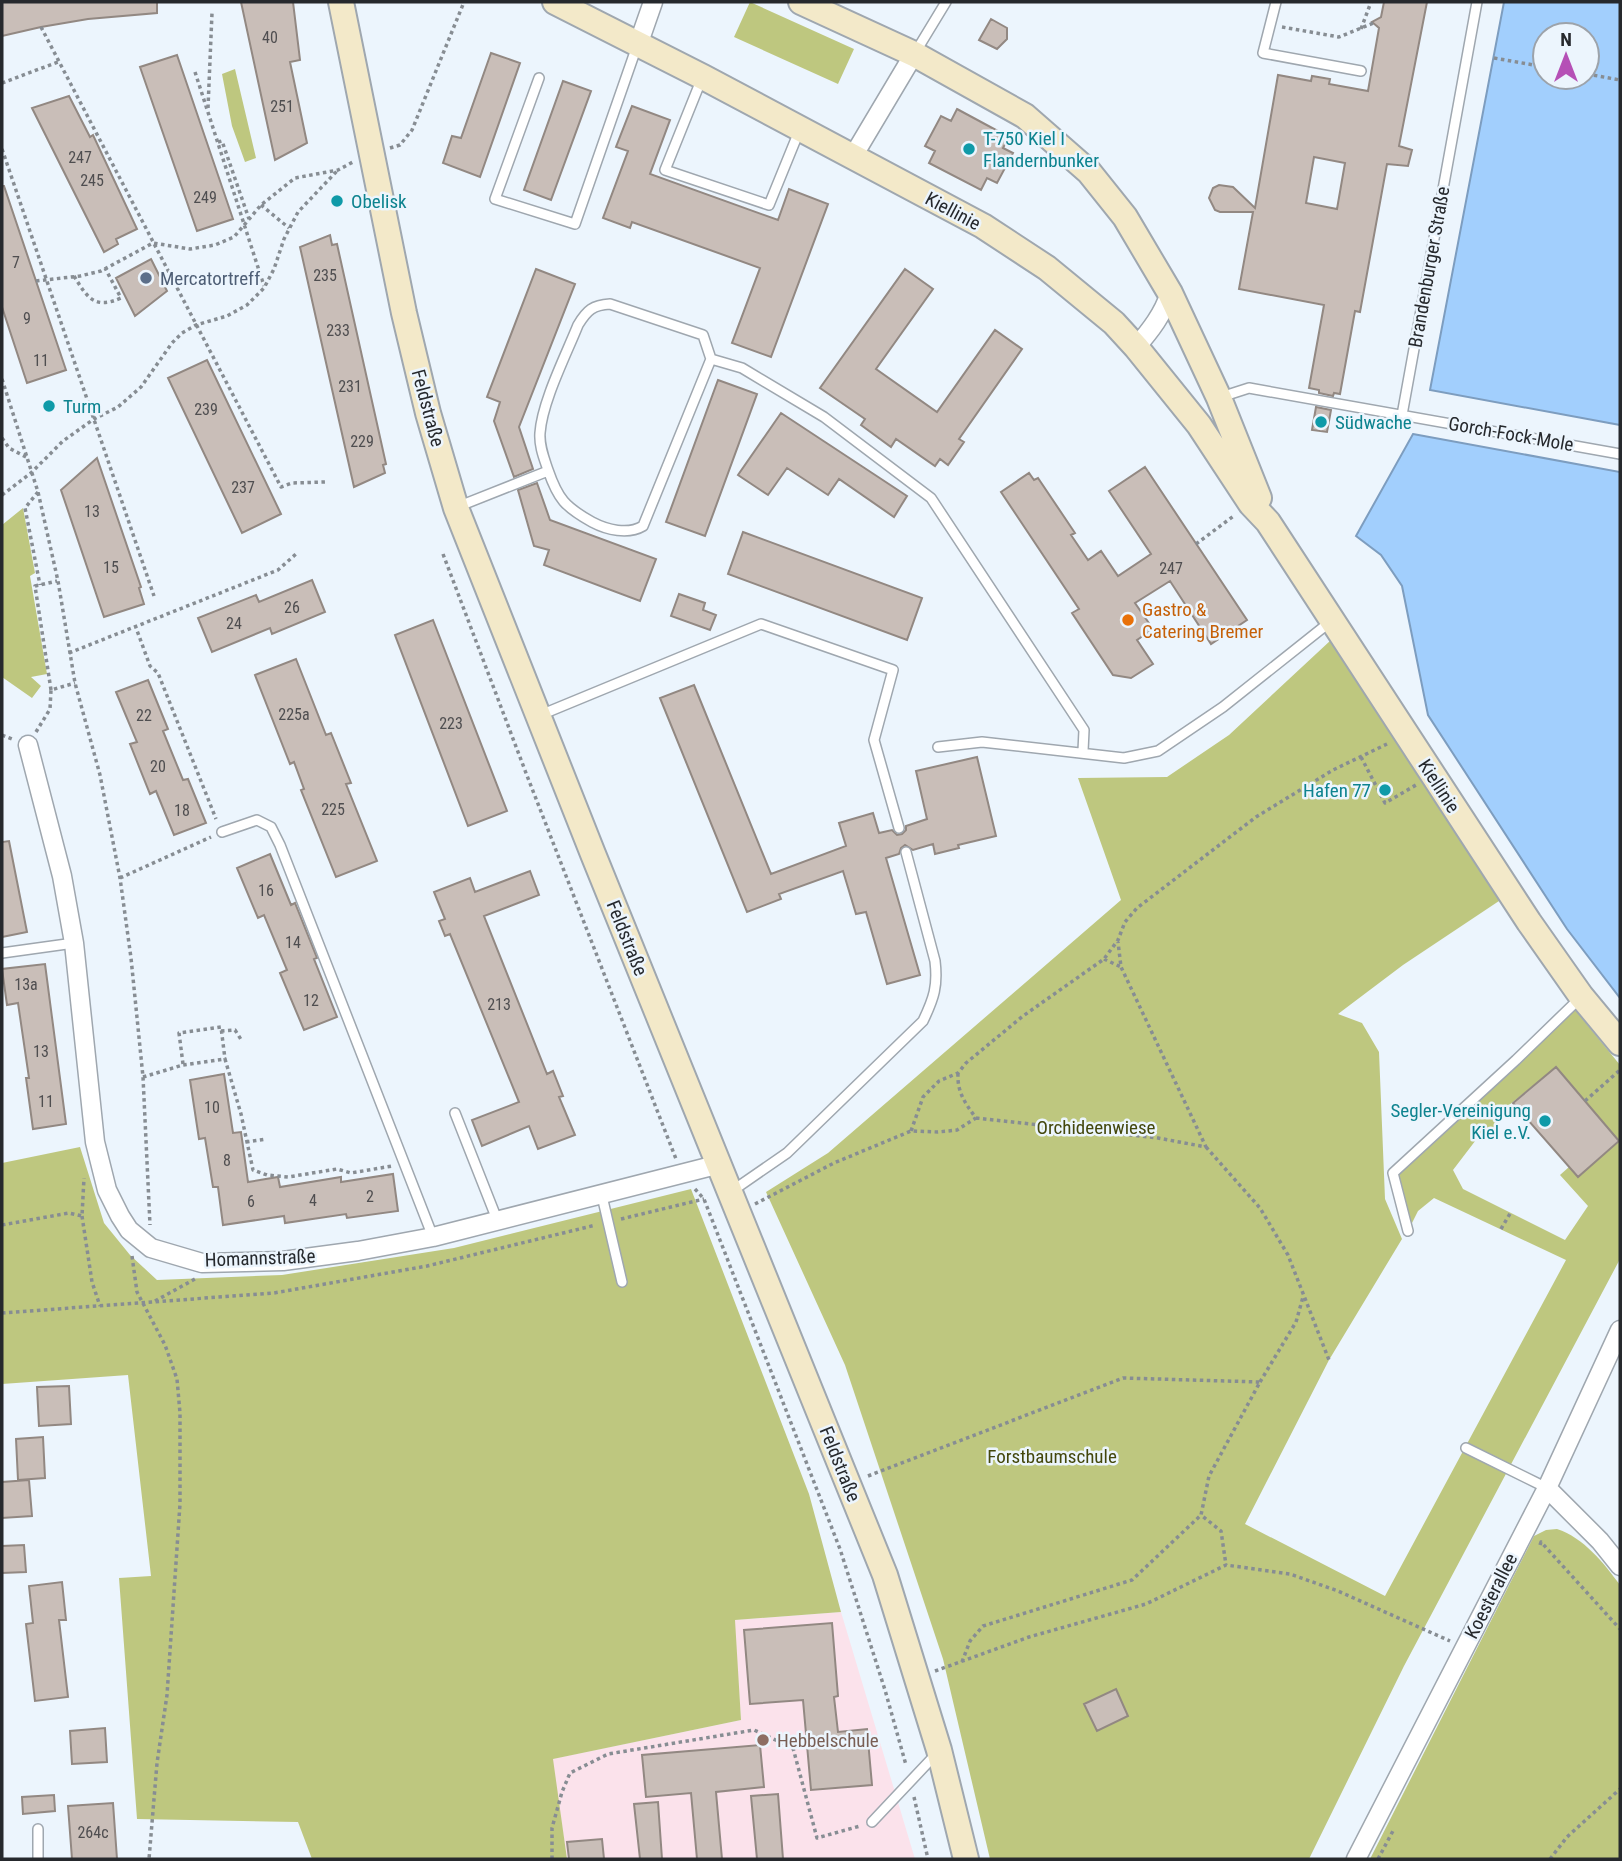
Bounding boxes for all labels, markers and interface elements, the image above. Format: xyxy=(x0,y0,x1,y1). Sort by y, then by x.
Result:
north arrow xyxy=(1531,21,1601,91)
house number: 40 xyxy=(262,28,278,47)
text: N xyxy=(1560,28,1572,51)
house number: 251 xyxy=(270,97,294,116)
place label: T-750 Kiel I Flandernbunker xyxy=(983,127,1099,172)
marker: T-750 Kiel I Flandernbunker xyxy=(961,141,977,157)
house number: 247 xyxy=(68,148,92,167)
house number: 245 xyxy=(80,171,104,190)
street label: Brandenburger Straße xyxy=(1404,185,1454,349)
street label: Kiellinie xyxy=(921,187,985,235)
house number: 249 xyxy=(193,188,217,207)
place label: Obelisk xyxy=(351,190,407,213)
marker: Obelisk xyxy=(329,193,345,209)
house number: 7 xyxy=(12,253,20,272)
house number: 235 xyxy=(313,266,337,285)
place label: Mercatortreff xyxy=(160,267,260,290)
marker: Mercatortreff xyxy=(138,270,154,286)
house number: 9 xyxy=(23,309,31,328)
house number: 233 xyxy=(326,321,350,340)
house number: 11 xyxy=(33,351,49,370)
street label: Feldstraße xyxy=(407,367,449,449)
house number: 231 xyxy=(338,377,362,396)
place label: Turm xyxy=(63,395,101,418)
marker: Turm xyxy=(41,398,57,414)
house number: 239 xyxy=(194,400,218,419)
place label: Südwache xyxy=(1335,411,1412,434)
street label: Gorch-Fock-Mole xyxy=(1447,412,1575,456)
marker: Südwache xyxy=(1313,414,1329,430)
house number: 229 xyxy=(350,432,374,451)
house number: 237 xyxy=(231,478,255,497)
house number: 13 xyxy=(84,502,100,521)
house number: 15 xyxy=(103,558,119,577)
house number: 247 xyxy=(1159,559,1183,578)
house number: 26 xyxy=(284,598,300,617)
place label: Gastro & Catering Bremer xyxy=(1142,598,1264,643)
marker: Gastro & Catering Bremer xyxy=(1120,612,1136,628)
house number: 24 xyxy=(226,614,242,633)
house number: 225a xyxy=(278,705,310,724)
house number: 22 xyxy=(136,706,152,725)
house number: 223 xyxy=(439,714,463,733)
street label: Kiellinie xyxy=(1413,755,1465,817)
house number: 20 xyxy=(150,757,166,776)
place label: Hafen 77 xyxy=(1303,779,1371,802)
marker: Hafen 77 xyxy=(1377,782,1393,798)
house number: 225 xyxy=(321,800,345,819)
house number: 18 xyxy=(174,801,190,820)
house number: 16 xyxy=(258,881,274,900)
street label: Feldstraße xyxy=(601,897,653,979)
house number: 14 xyxy=(285,933,301,952)
house number: 13a xyxy=(14,975,38,994)
house number: 12 xyxy=(303,991,319,1010)
house number: 213 xyxy=(487,995,511,1014)
house number: 13 xyxy=(33,1042,49,1061)
house number: 11 xyxy=(38,1092,54,1111)
house number: 10 xyxy=(204,1098,220,1117)
place label: Segler-Vereinigung Kiel e.V. xyxy=(1390,1099,1531,1144)
marker: Segler-Vereinigung Kiel e.V. xyxy=(1537,1113,1553,1129)
park label: Orchideenwiese xyxy=(1037,1116,1156,1139)
house number: 8 xyxy=(223,1151,231,1170)
house number: 2 xyxy=(366,1187,374,1206)
house number: 4 xyxy=(309,1191,317,1210)
house number: 6 xyxy=(247,1192,255,1211)
street label: Homannstraße xyxy=(204,1245,316,1271)
street label: Feldstraße xyxy=(814,1423,866,1505)
park label: Forstbaumschule xyxy=(987,1445,1117,1468)
street label: Koesterallee xyxy=(1460,1549,1522,1643)
place label: Hebbelschule xyxy=(777,1729,879,1752)
marker: Hebbelschule xyxy=(755,1732,771,1748)
house number: 264c xyxy=(77,1823,109,1842)

